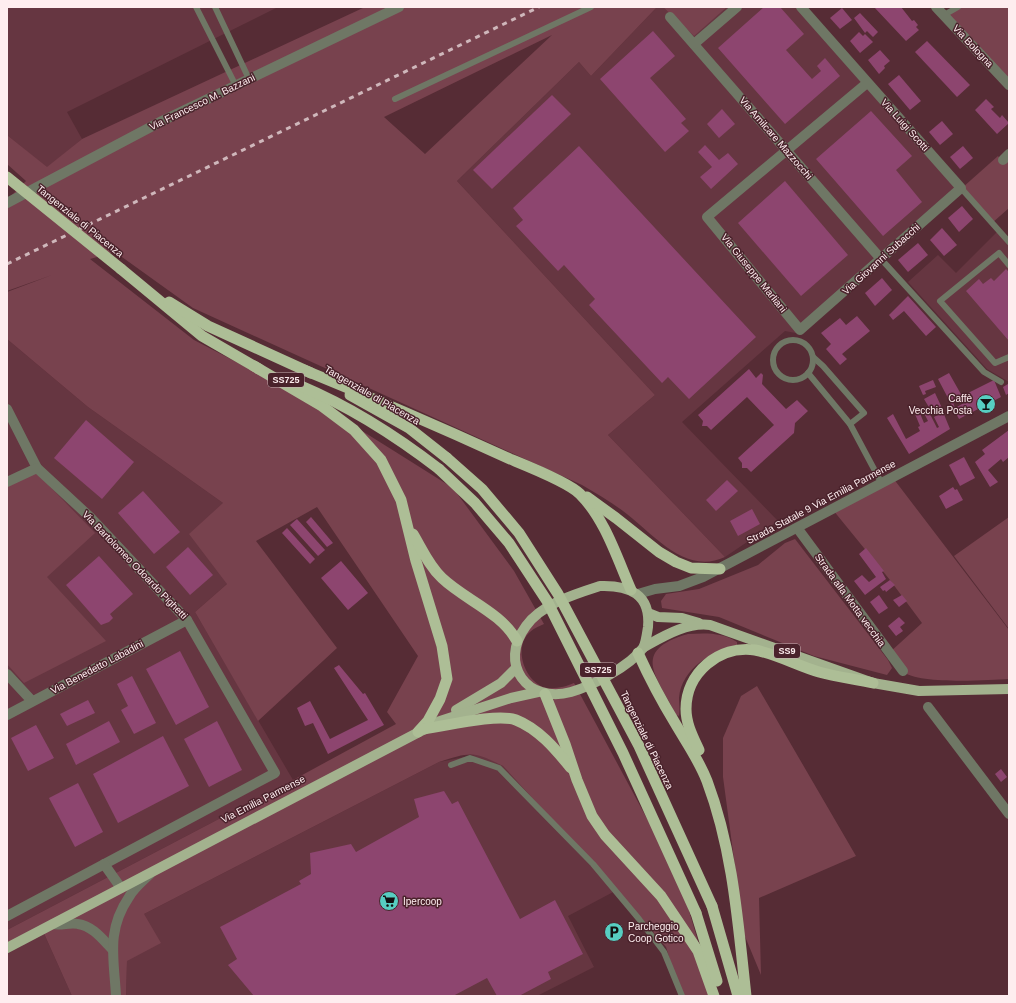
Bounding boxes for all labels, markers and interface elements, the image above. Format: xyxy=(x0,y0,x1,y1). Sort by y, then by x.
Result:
street label: Via Bologna xyxy=(951,23,996,70)
street label: Via Francesco M. Bazzani xyxy=(147,72,257,132)
street label: Via Amilcare Mazzocchi xyxy=(737,95,815,181)
street label: Via Luigi Scotti xyxy=(879,97,931,153)
street label: Tangenziale di Piacenza xyxy=(35,183,126,259)
street label: Via Giovanni Subacchi xyxy=(840,221,922,297)
street label: Via Giuseppe Marliani xyxy=(719,232,789,314)
street label: Tangenziale di Piacenza xyxy=(323,363,422,427)
road number: SS725 xyxy=(268,373,304,387)
place label: Caffè Vecchia Posta xyxy=(909,393,972,416)
bar icon: Caffè Vecchia Posta xyxy=(975,393,997,415)
street label: Strada Statale 9 Via Emilia Parmense xyxy=(745,458,898,546)
street label: Via Bartolomeo Odoardo Pighetti xyxy=(80,509,190,621)
street label: Strada alla Motta vecchia xyxy=(813,551,888,649)
street label: Via Benedetto Labadini xyxy=(49,638,145,696)
road number: SS9 xyxy=(774,644,800,658)
road number: SS725 xyxy=(580,663,616,677)
street label: Tangenziale di Piacenza xyxy=(618,689,676,791)
street label: Via Emilia Parmense xyxy=(219,773,307,825)
supermarket icon: Ipercoop xyxy=(378,890,400,912)
place label: Ipercoop xyxy=(403,896,442,907)
parking icon: Parcheggio Coop Gotico xyxy=(603,921,625,943)
place label: Parcheggio Coop Gotico xyxy=(628,921,684,944)

